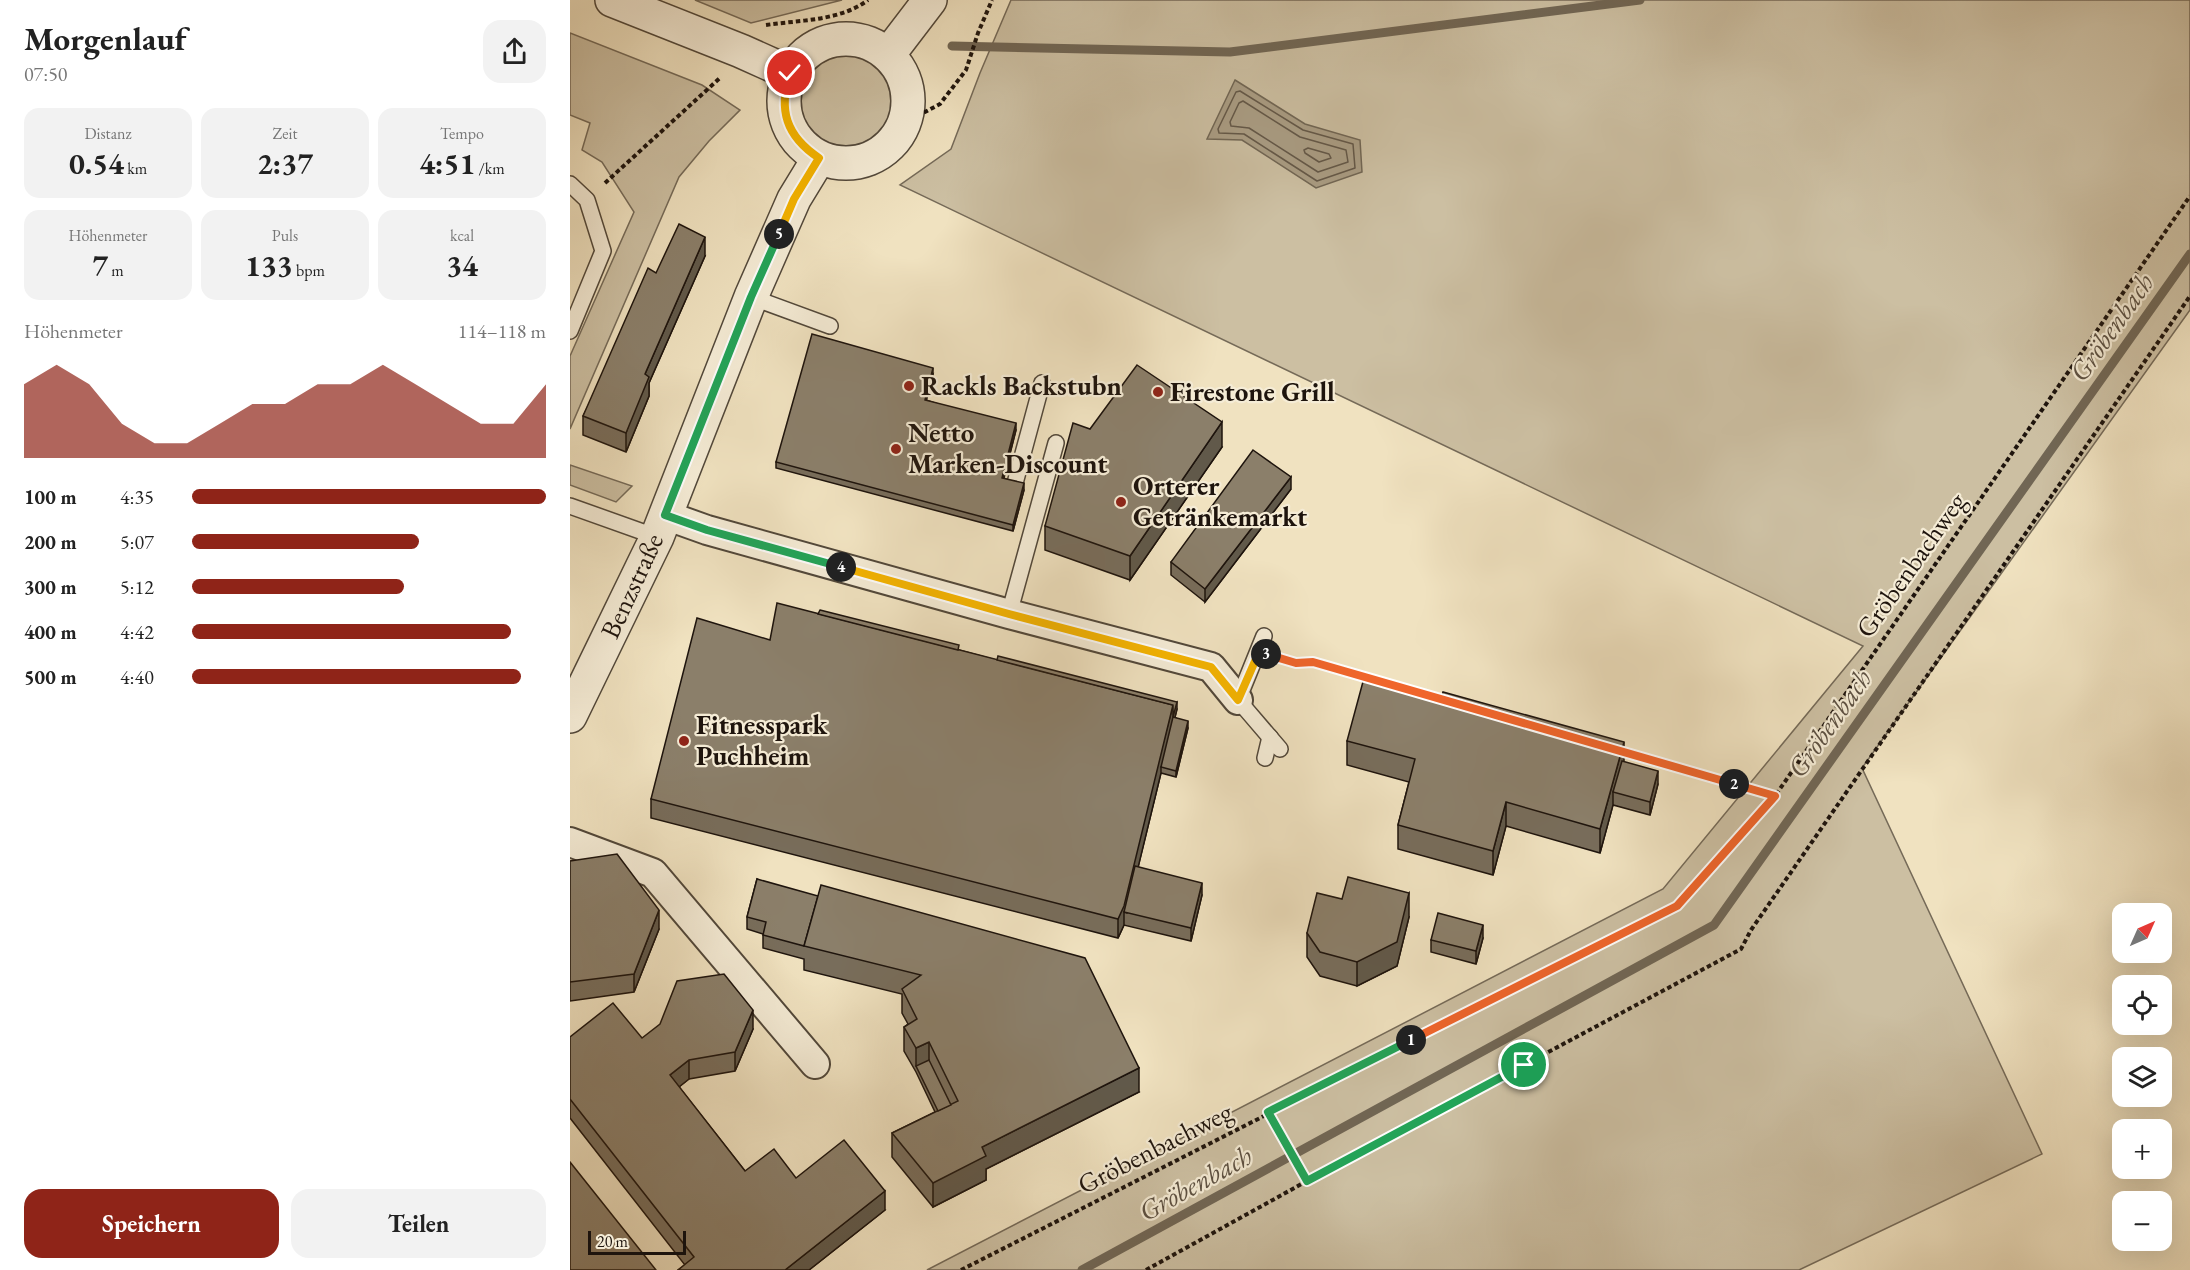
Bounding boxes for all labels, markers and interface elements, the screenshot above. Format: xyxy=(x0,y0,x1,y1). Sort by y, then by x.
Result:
text: Morgenlauf xyxy=(24,17,186,60)
button: share xyxy=(483,20,546,83)
pin xyxy=(764,47,815,98)
icon: check xyxy=(773,56,806,89)
text: 07:50 xyxy=(24,61,67,87)
text: Distanz xyxy=(84,123,132,144)
text: Zeit xyxy=(273,123,297,144)
text: Tempo xyxy=(440,123,484,144)
text: 0.54 xyxy=(69,144,124,183)
text: 2:37 xyxy=(257,144,313,183)
text: 4:51 xyxy=(419,144,475,183)
text: km xyxy=(124,158,147,179)
text: /km xyxy=(475,158,505,179)
pin: 5 xyxy=(764,219,794,249)
text: 5 xyxy=(775,223,783,244)
text: Höhenmeter xyxy=(69,225,147,246)
text: Puls xyxy=(272,225,298,246)
text: kcal xyxy=(450,225,474,246)
text: 7 xyxy=(92,246,108,285)
text: 133 xyxy=(245,246,293,285)
text: 34 xyxy=(446,246,478,285)
text: m xyxy=(108,260,124,281)
text: bpm xyxy=(293,260,325,281)
water label: Gröbenbach xyxy=(2061,265,2162,388)
text: Höhenmeter xyxy=(24,318,123,344)
text: 114–118 m xyxy=(458,318,546,344)
place label: Rackls Backstubn xyxy=(921,368,1122,403)
place label: Firestone Grill xyxy=(1170,374,1335,409)
marker: Rackls Backstubn xyxy=(902,379,916,393)
marker: Firestone Grill xyxy=(1151,385,1165,399)
place label: Netto Marken-Discount xyxy=(908,415,1107,481)
marker: Netto Marken-Discount xyxy=(889,442,903,456)
place label: Orterer Getränkemarkt xyxy=(1133,468,1307,534)
text: 100 m xyxy=(24,484,77,510)
text: 4:35 xyxy=(120,484,154,510)
street label: Gröbenbachweg xyxy=(1848,485,1974,644)
marker: Orterer Getränkemarkt xyxy=(1114,495,1128,509)
street label: Benzstraße xyxy=(592,528,671,644)
text: 200 m xyxy=(24,529,77,555)
text: 5:07 xyxy=(120,529,154,555)
pin: 4 xyxy=(826,552,856,582)
text: 4 xyxy=(837,556,845,577)
text: 300 m xyxy=(24,574,77,600)
text: 5:12 xyxy=(120,574,154,600)
text: 400 m xyxy=(24,619,77,645)
text: 4:42 xyxy=(120,619,154,645)
pin: 3 xyxy=(1251,639,1281,669)
text: 3 xyxy=(1262,643,1270,664)
water label: Gröbenbach xyxy=(1779,661,1880,784)
text: 500 m xyxy=(24,664,77,690)
text: 4:40 xyxy=(120,664,154,690)
place label: Fitnesspark Puchheim xyxy=(696,707,829,773)
marker: Fitnesspark Puchheim xyxy=(677,734,691,748)
pin: 2 xyxy=(1719,769,1749,799)
text: 2 xyxy=(1730,773,1738,794)
north arrow xyxy=(2112,903,2172,963)
map controls xyxy=(2112,903,2172,1251)
button: locate xyxy=(2112,975,2172,1035)
pin: 1 xyxy=(1396,1025,1426,1055)
text: 1 xyxy=(1407,1029,1415,1050)
pin xyxy=(1498,1039,1549,1090)
button: layers xyxy=(2112,1047,2172,1107)
icon: arrive xyxy=(1507,1048,1540,1081)
street label: Gröbenbachweg xyxy=(1072,1095,1238,1201)
button: + xyxy=(2112,1119,2172,1179)
water label: Gröbenbach xyxy=(1132,1138,1258,1228)
button: Speichern xyxy=(24,1189,279,1258)
button: Teilen xyxy=(291,1189,546,1258)
button: − xyxy=(2112,1191,2172,1251)
scale bar xyxy=(588,1228,686,1256)
text: 20 m xyxy=(597,1231,628,1252)

